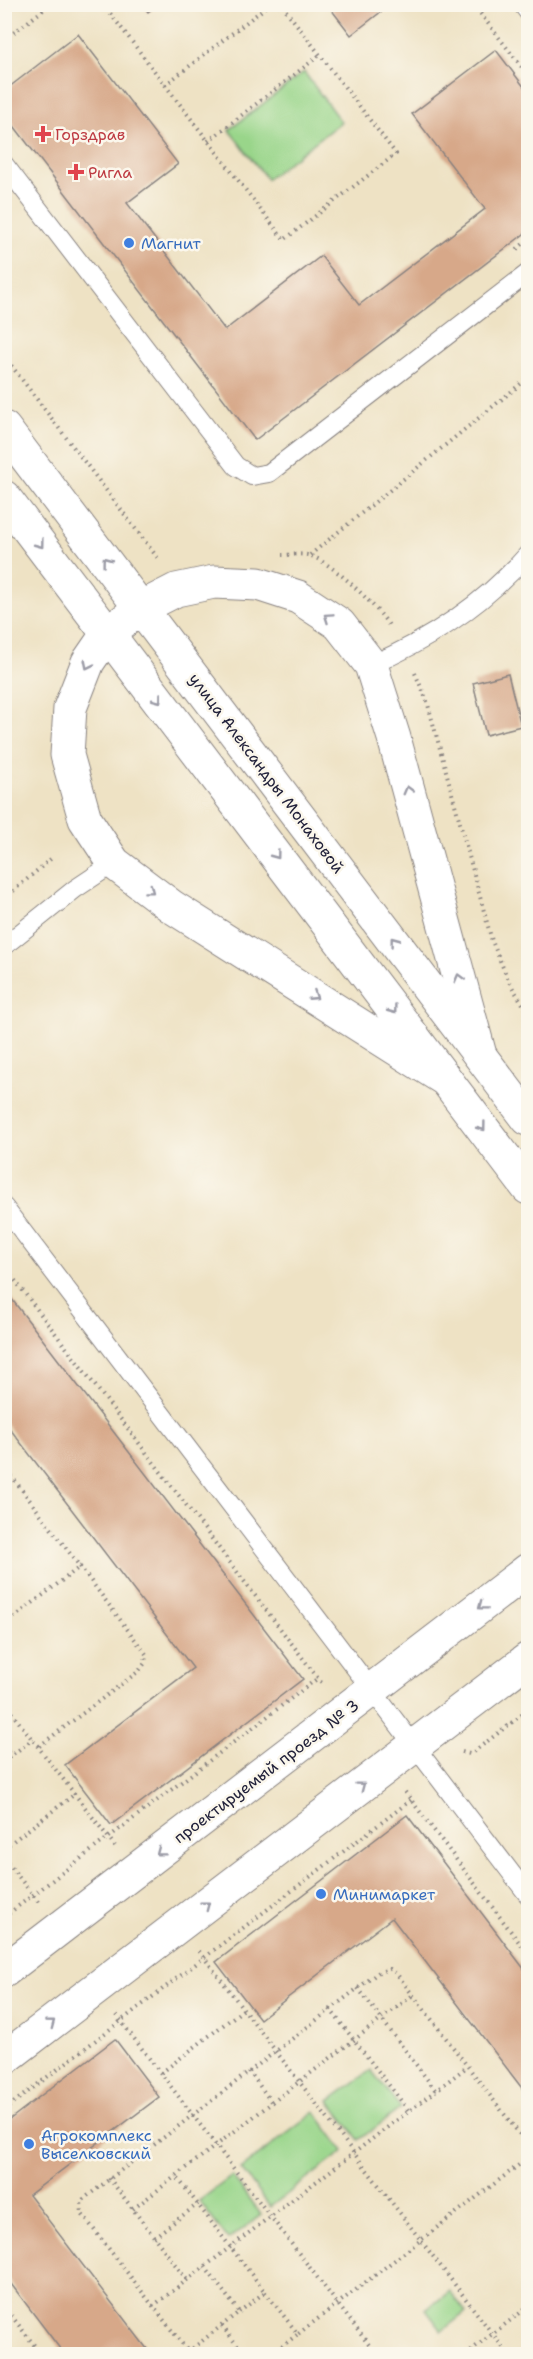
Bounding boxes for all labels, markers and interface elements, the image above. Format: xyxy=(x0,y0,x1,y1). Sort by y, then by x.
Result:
place label: Горздрав xyxy=(55,124,125,145)
marker: Горздрав xyxy=(36,127,50,141)
place label: Ригла xyxy=(88,162,132,183)
marker: Ригла xyxy=(69,165,83,179)
place label: Магнит xyxy=(141,233,202,254)
marker: Магнит xyxy=(122,236,136,250)
one-way arrow xyxy=(33,537,44,548)
one-way arrow xyxy=(102,557,113,568)
one-way arrow xyxy=(324,613,335,624)
one-way arrow xyxy=(84,659,96,670)
street label: улица Александры Монаховой xyxy=(184,669,349,878)
one-way arrow xyxy=(151,693,162,704)
one-way arrow xyxy=(403,785,415,796)
one-way arrow xyxy=(268,848,279,859)
one-way arrow xyxy=(144,883,155,894)
one-way arrow xyxy=(390,937,401,948)
one-way arrow xyxy=(454,973,466,984)
one-way arrow xyxy=(308,988,318,1000)
one-way arrow xyxy=(386,1004,397,1015)
one-way arrow xyxy=(474,1120,485,1131)
one-way arrow xyxy=(478,1599,489,1610)
street label: проектируемый проезд № 3 xyxy=(169,1695,363,1848)
one-way arrow xyxy=(354,1783,365,1794)
one-way arrow xyxy=(156,1844,167,1855)
place label: Минимаркет xyxy=(333,1884,436,1905)
marker: Минимаркет xyxy=(314,1887,328,1901)
one-way arrow xyxy=(199,1901,210,1912)
one-way arrow xyxy=(44,2019,55,2030)
place label: Агрокомплекс Выселковский xyxy=(41,2125,152,2164)
marker: Агрокомплекс Выселковский xyxy=(22,2137,36,2151)

